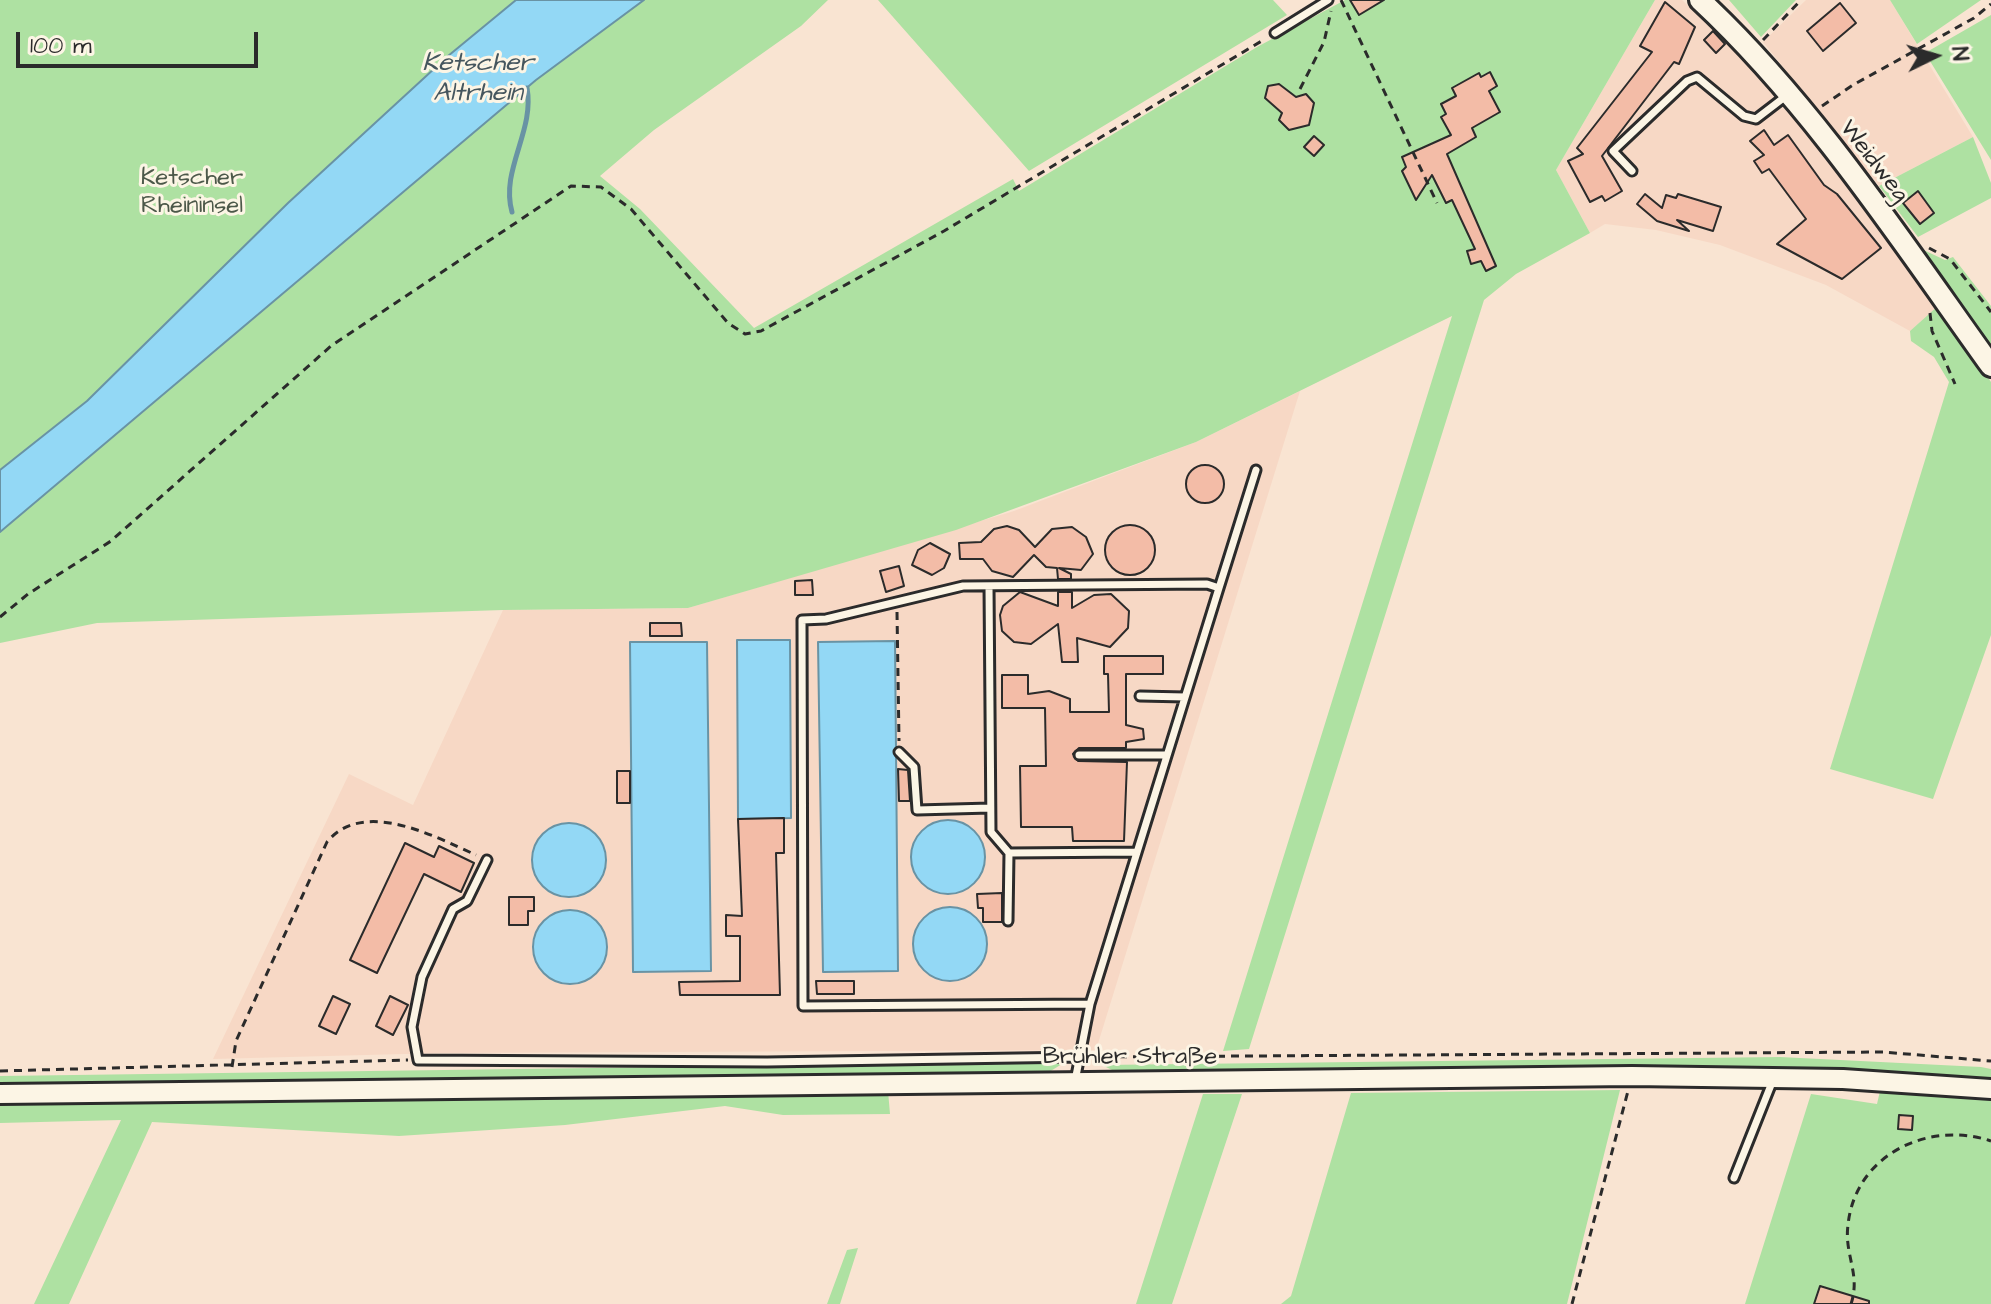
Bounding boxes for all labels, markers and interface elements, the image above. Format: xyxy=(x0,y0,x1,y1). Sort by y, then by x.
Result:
scale bar xyxy=(20,16,262,66)
north arrow xyxy=(1895,16,1975,96)
text: 100 m xyxy=(30,29,92,63)
text: N xyxy=(1943,46,1975,62)
water label: Ketscher Altrhein xyxy=(422,49,534,110)
street label: Weidweg xyxy=(1832,115,1914,209)
park label: Ketscher Rheininsel xyxy=(141,165,243,221)
street label: Brühler Straße xyxy=(1043,1044,1217,1072)

